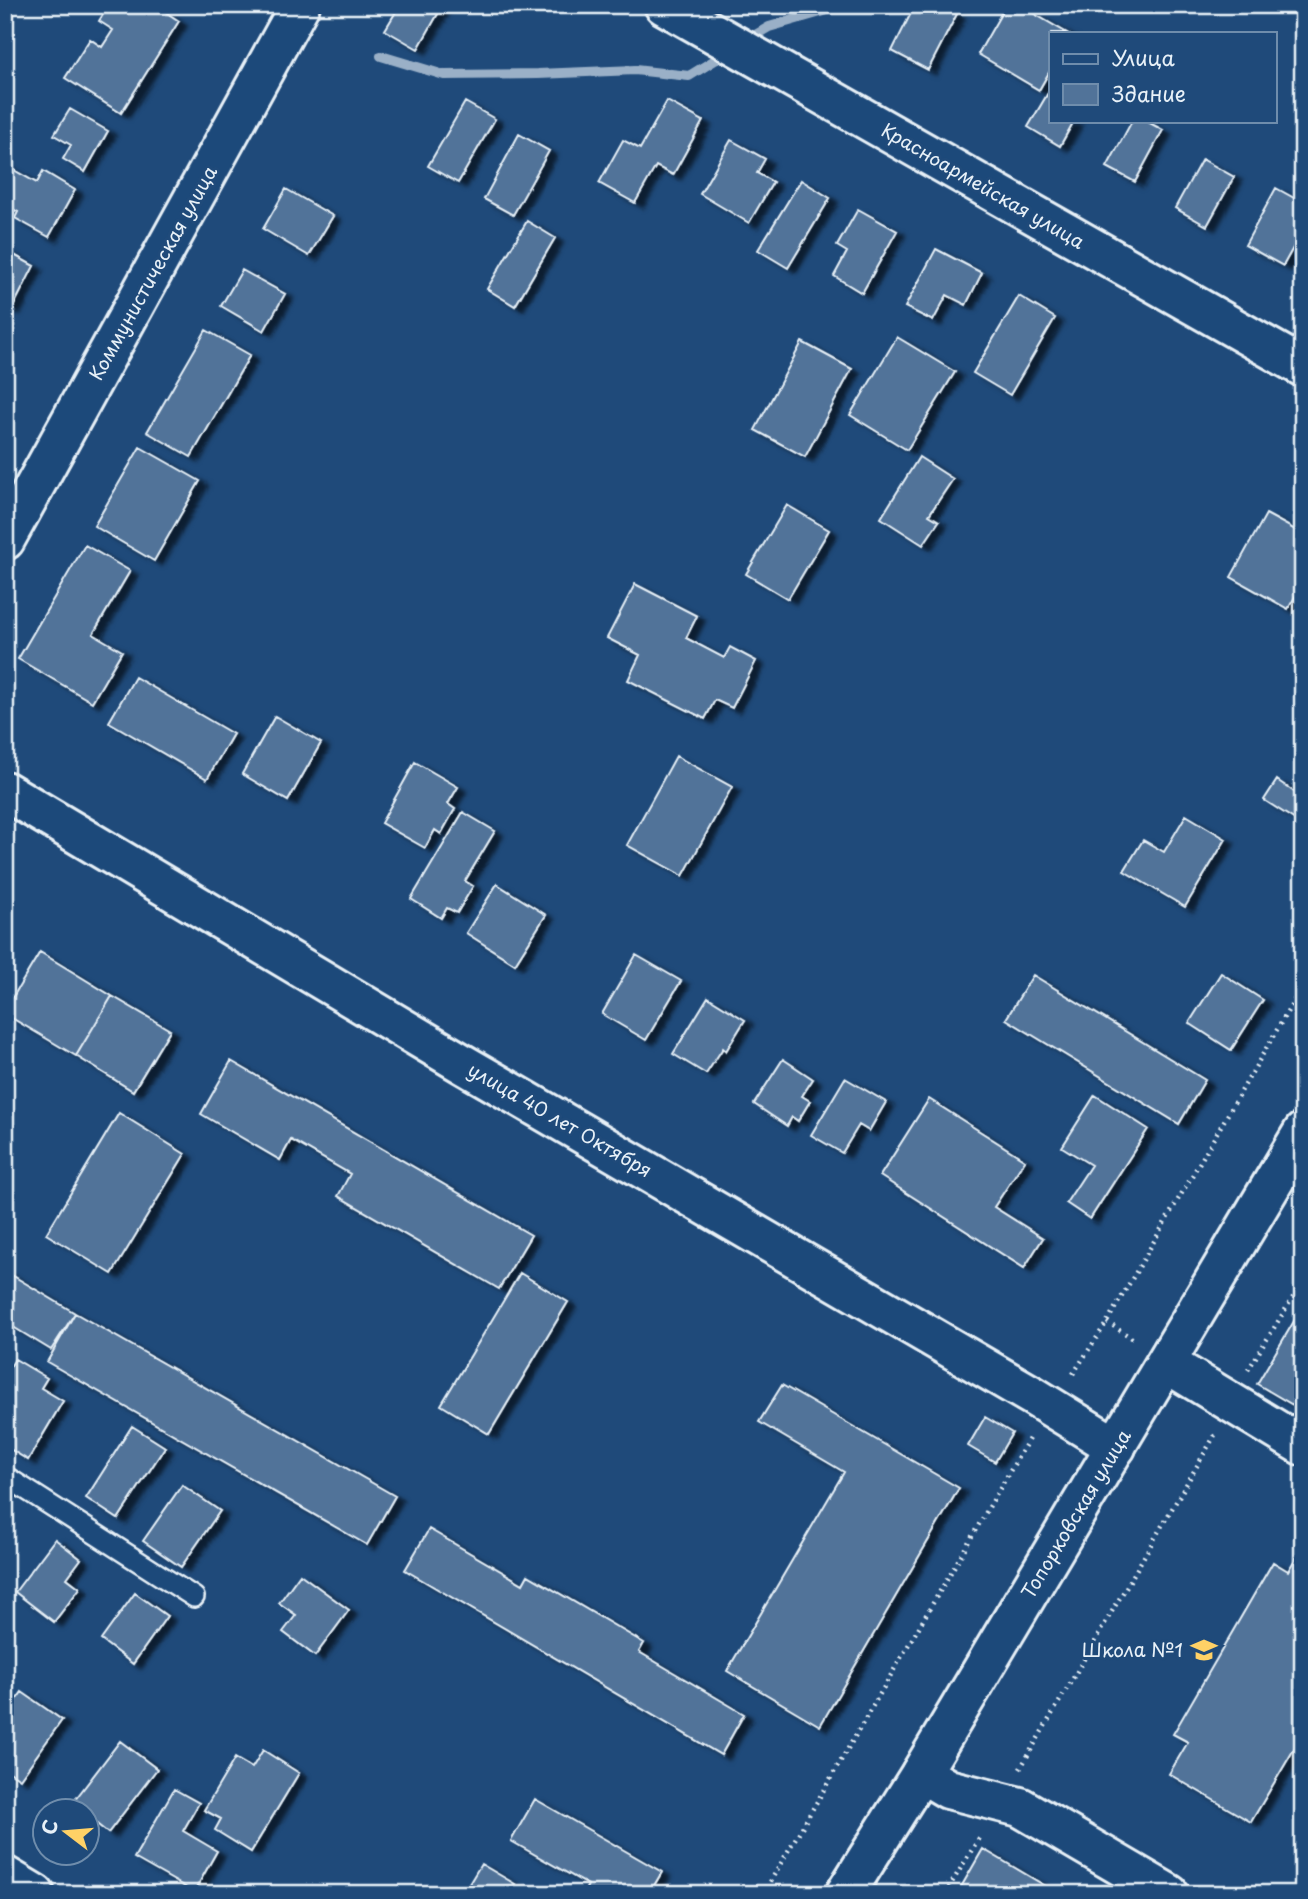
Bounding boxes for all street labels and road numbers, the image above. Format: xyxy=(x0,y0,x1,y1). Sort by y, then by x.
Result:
street label: Красноармейская улица xyxy=(877,115,1090,255)
street label: Коммунистическая улица xyxy=(81,160,223,385)
street label: улица 40 лет Октября xyxy=(463,1055,658,1183)
street label: Топорковская улица xyxy=(1013,1424,1137,1603)

